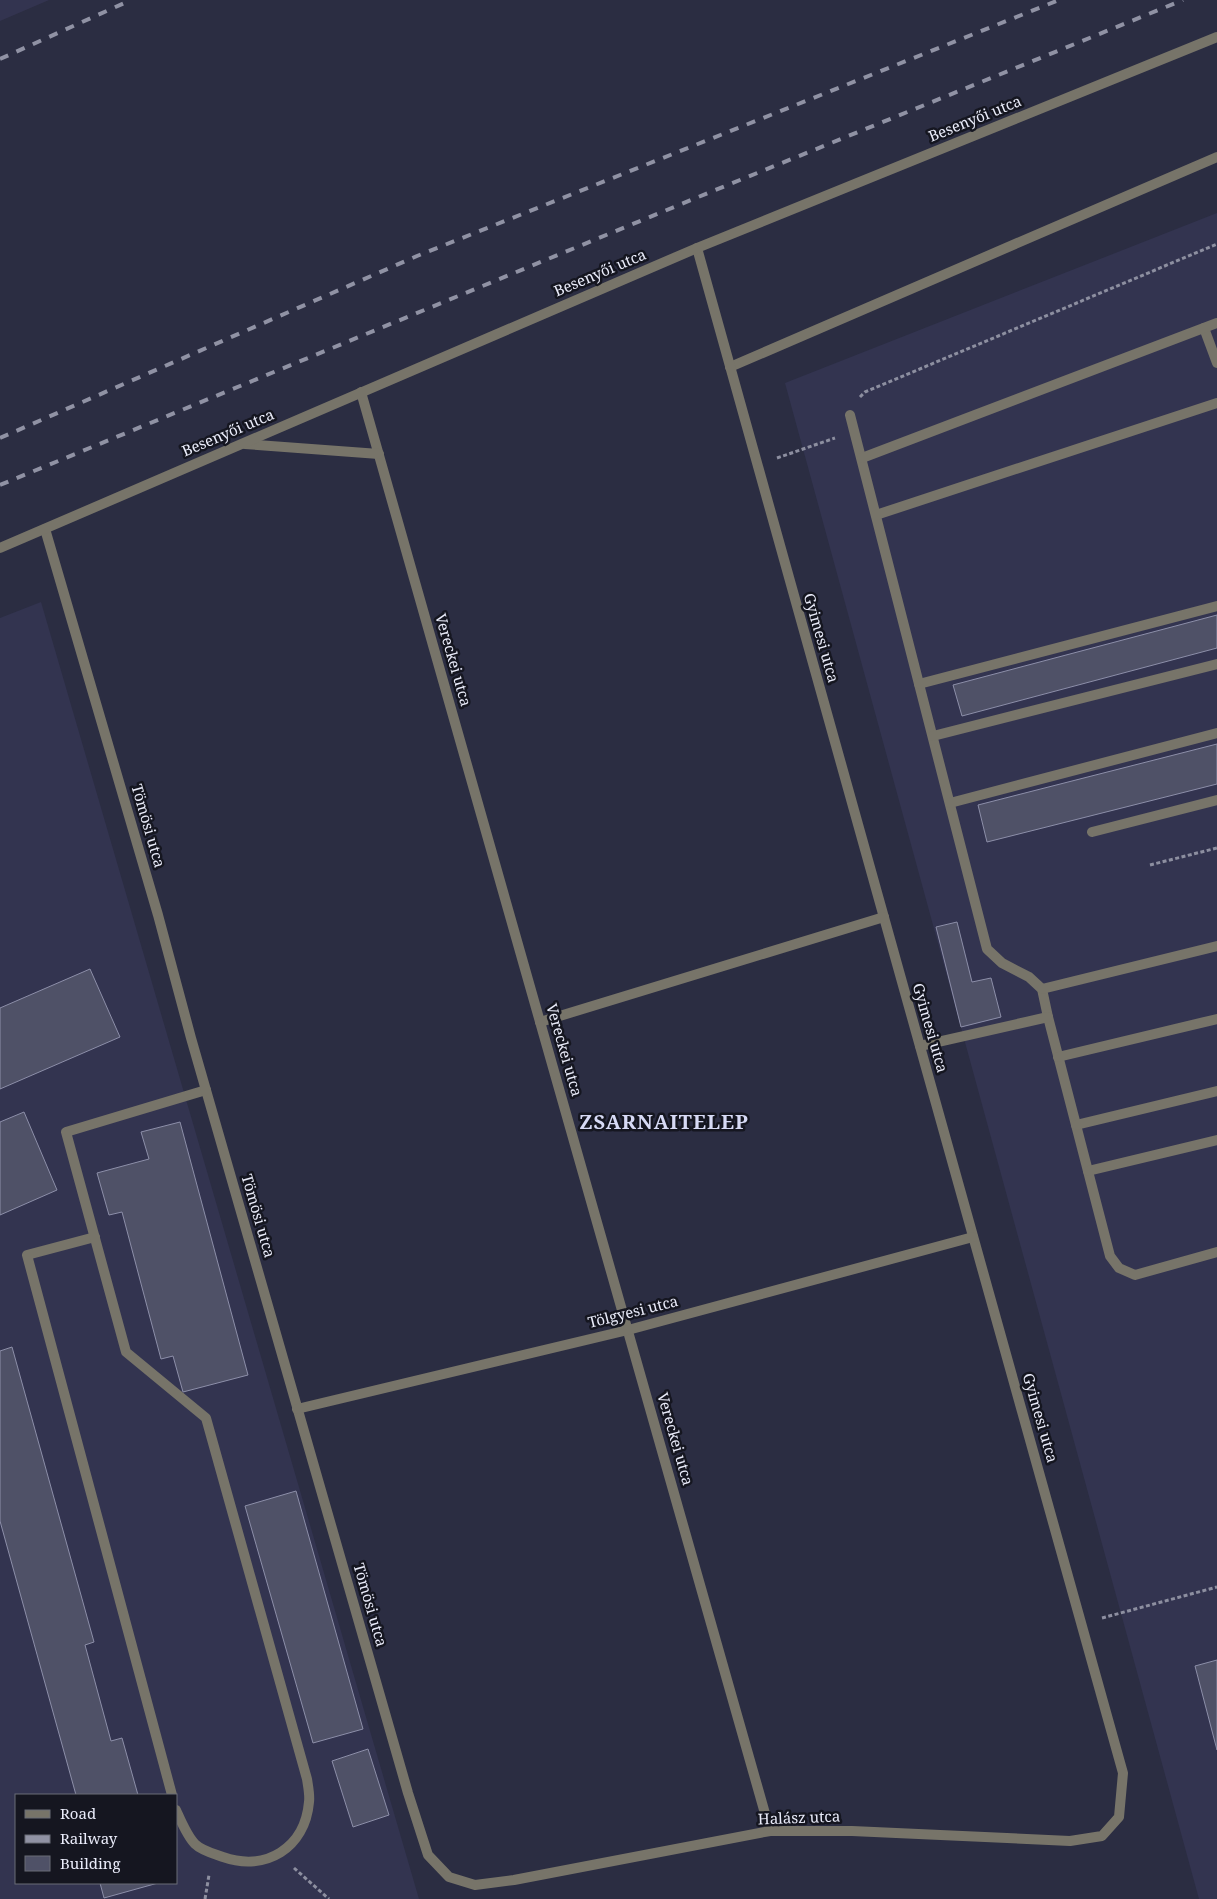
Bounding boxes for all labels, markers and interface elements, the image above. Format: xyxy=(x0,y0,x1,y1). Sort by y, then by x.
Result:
street label: Besenyői utca xyxy=(925,90,1024,146)
street label: Besenyői utca xyxy=(550,244,649,301)
street label: Besenyői utca xyxy=(178,404,277,461)
street label: Gyimesi utca xyxy=(800,591,844,685)
street label: Vereckei utca xyxy=(431,611,477,708)
street label: Tömösi utca xyxy=(127,782,170,870)
street label: Gyimesi utca xyxy=(909,981,953,1075)
street label: Vereckei utca xyxy=(542,1001,588,1098)
district label: ZSARNAITELEP xyxy=(579,1108,749,1135)
street label: Tömösi utca xyxy=(237,1172,280,1260)
street label: Tölgyesi utca xyxy=(586,1290,680,1332)
street label: Gyimesi utca xyxy=(1019,1371,1063,1465)
street label: Vereckei utca xyxy=(653,1390,699,1487)
street label: Tömösi utca xyxy=(349,1561,392,1649)
legend xyxy=(15,1794,178,1884)
text: Road xyxy=(60,1803,96,1823)
street label: Halász utca xyxy=(757,1806,840,1828)
text: Railway xyxy=(60,1828,118,1848)
text: Building xyxy=(60,1853,121,1873)

